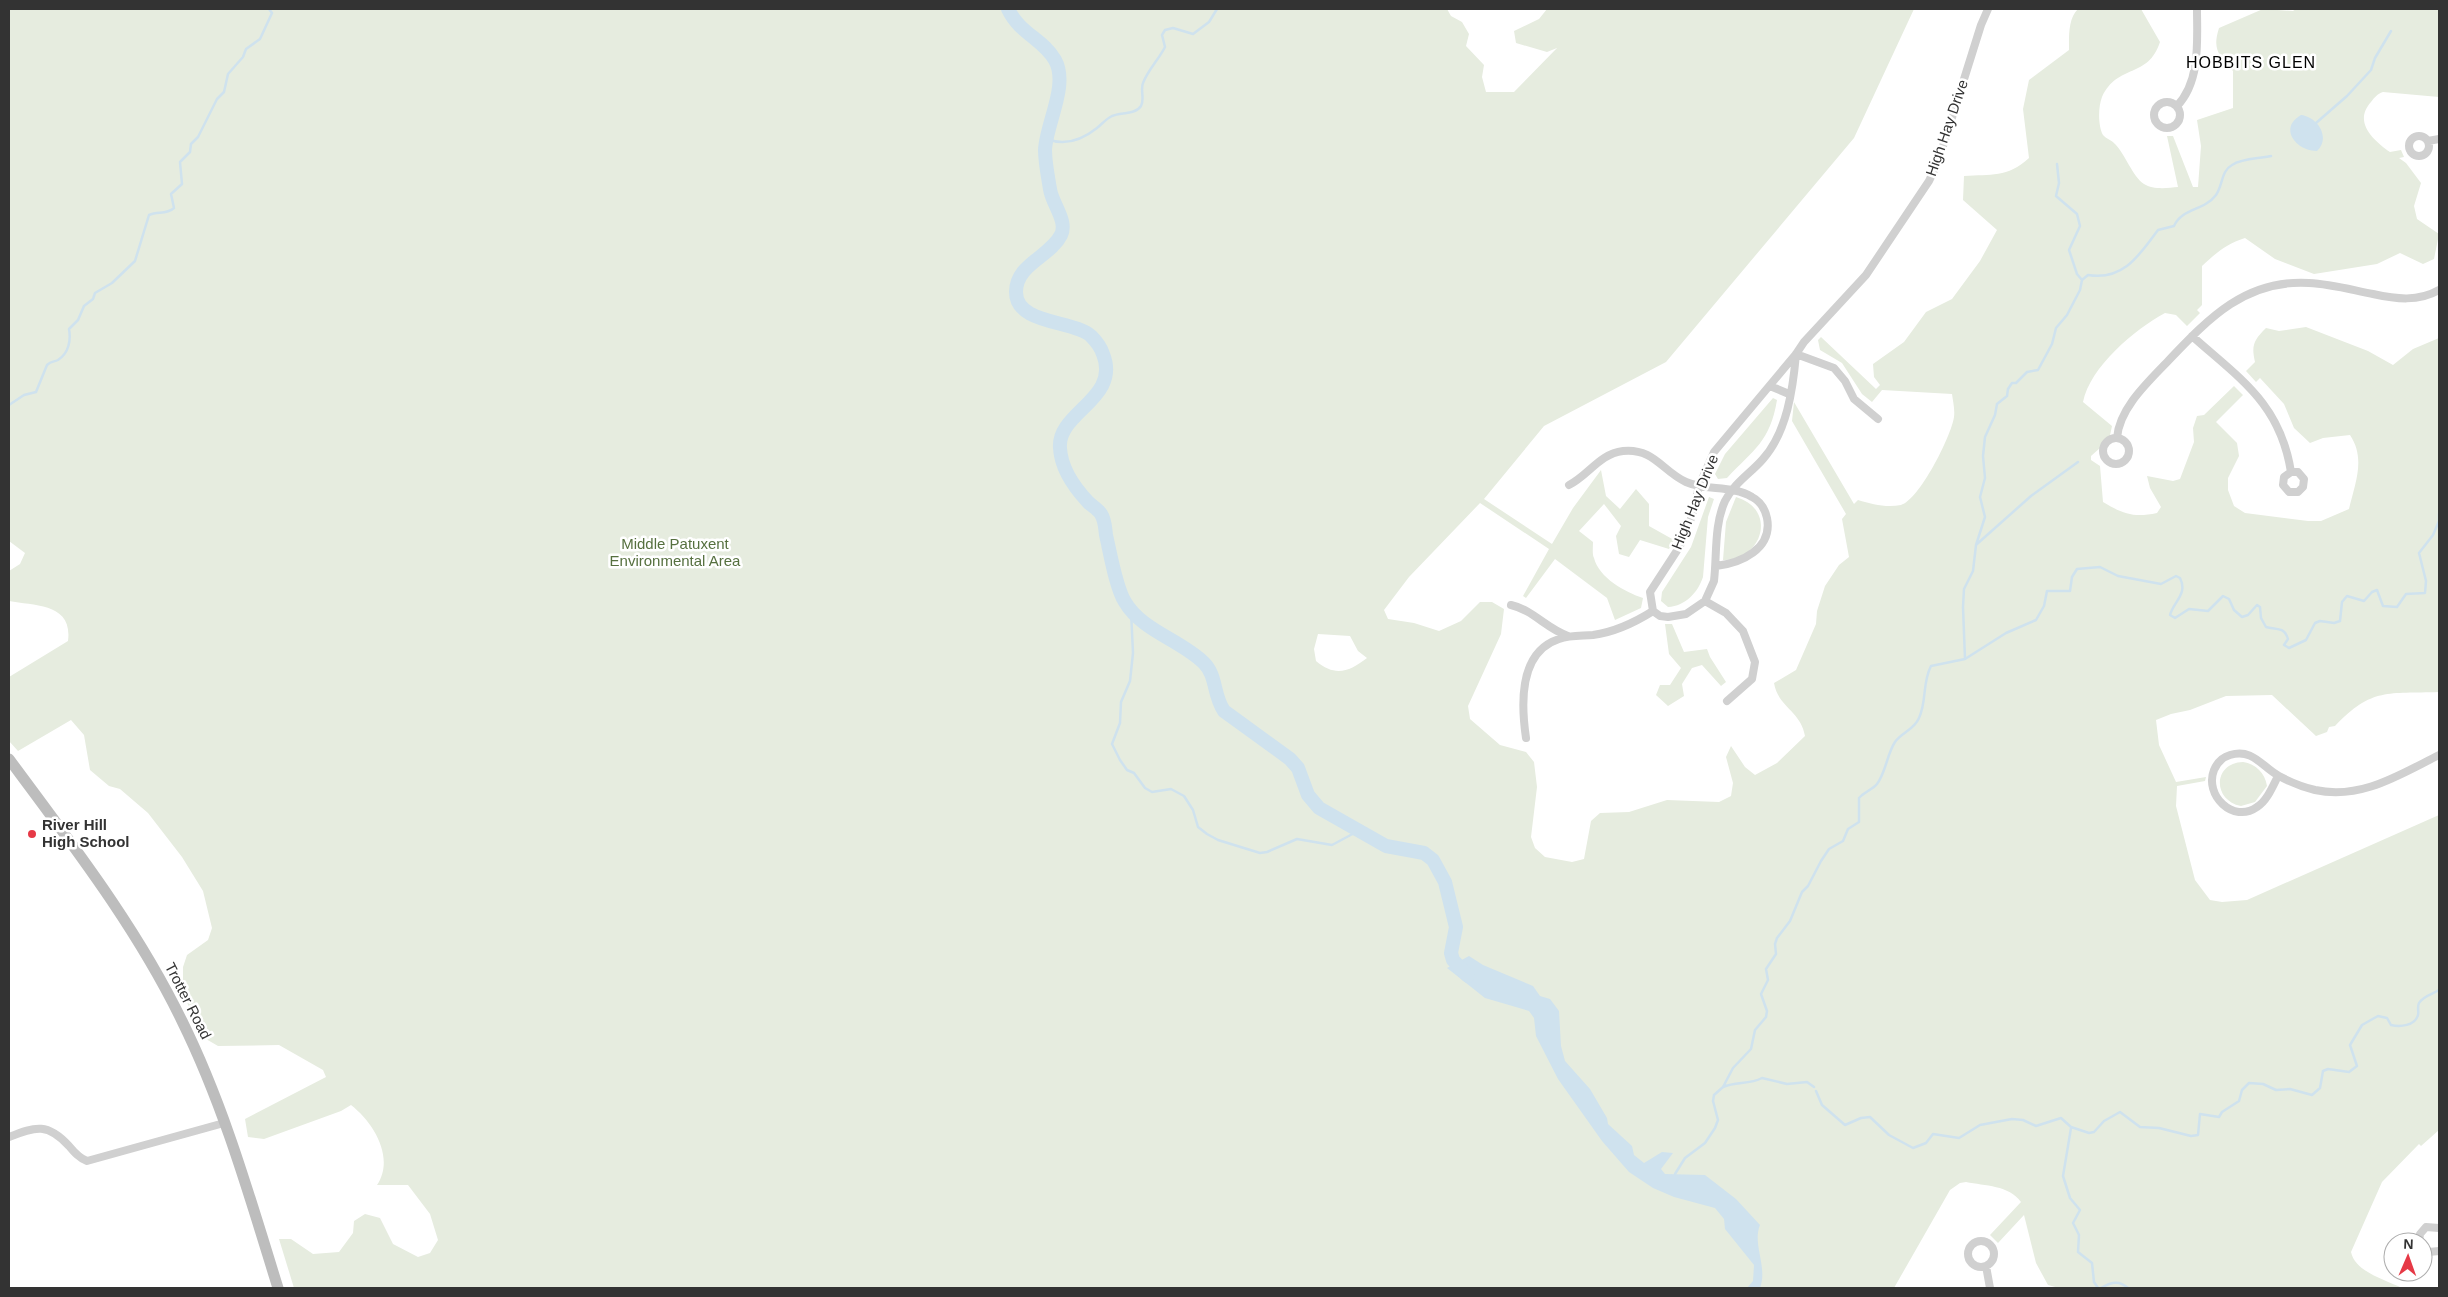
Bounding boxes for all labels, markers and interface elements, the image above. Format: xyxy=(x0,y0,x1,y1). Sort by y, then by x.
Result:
district label: HOBBITS GLEN xyxy=(2186,54,2316,71)
street label: High Hay Drive xyxy=(1922,77,1971,178)
street label: High Hay Drive xyxy=(1668,452,1721,552)
park label: Middle Patuxent Environmental Area xyxy=(610,535,741,569)
place label: River Hill High School xyxy=(42,816,130,850)
marker: River Hill High School xyxy=(26,828,38,840)
street label: Trotter Road xyxy=(162,960,215,1042)
north arrow xyxy=(2383,1232,2433,1282)
text: N xyxy=(2403,1236,2414,1252)

